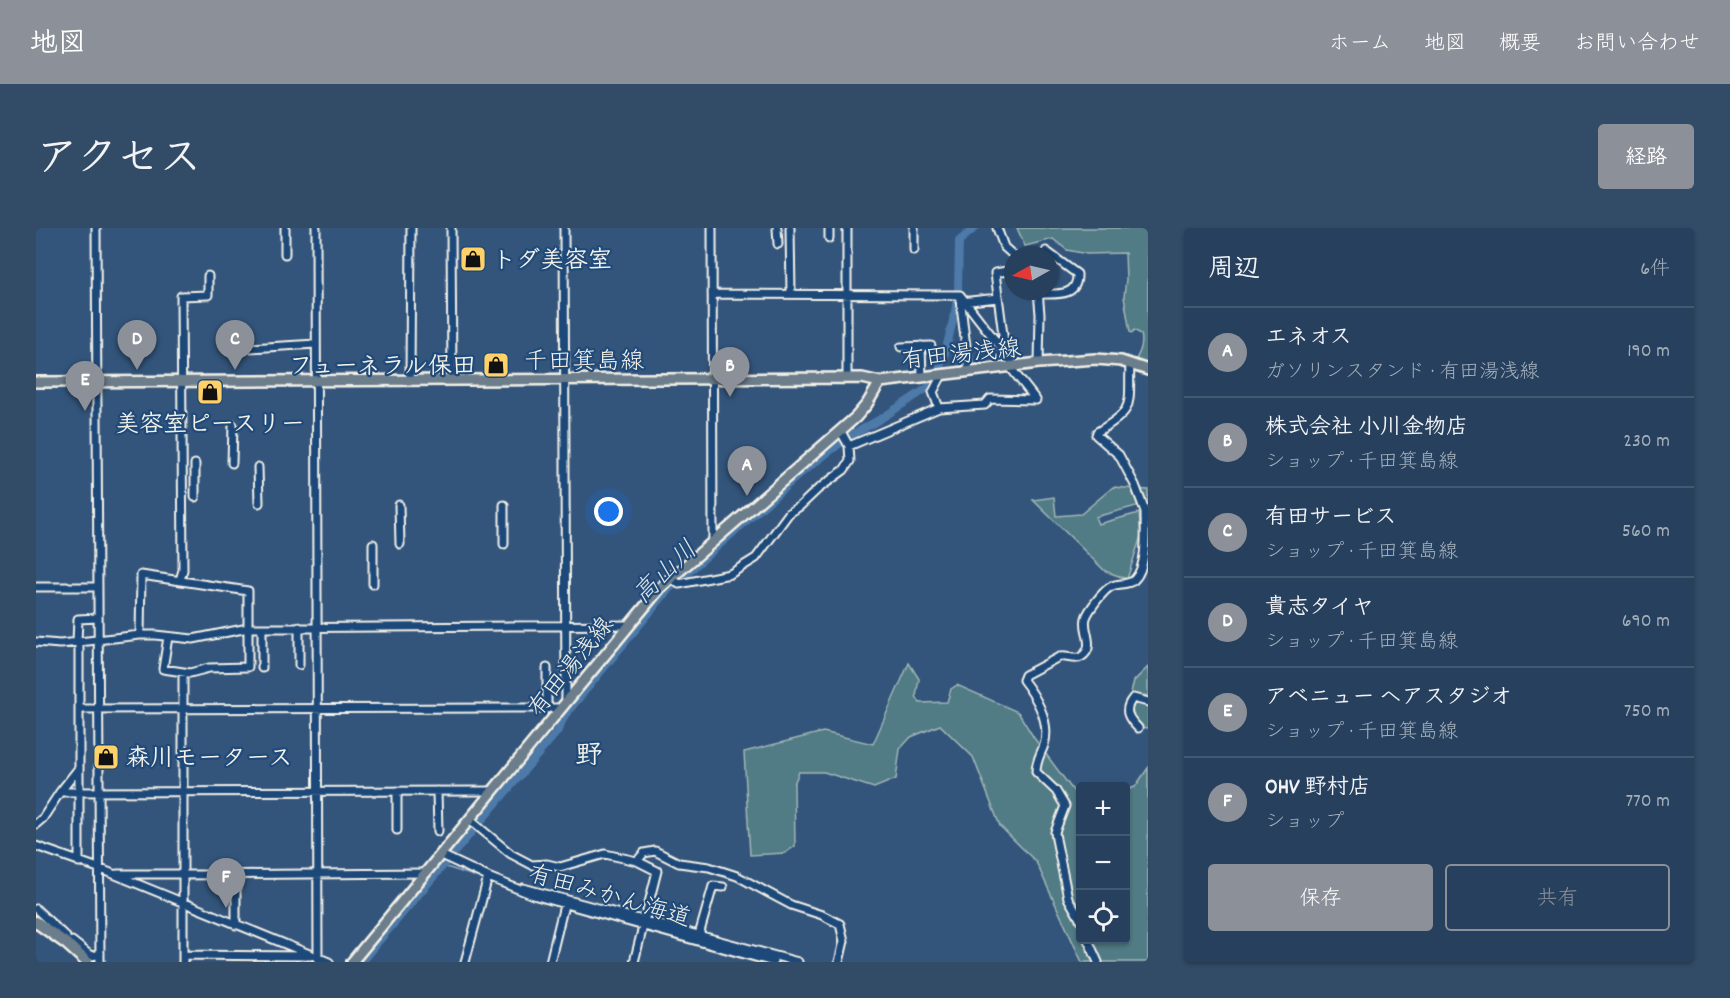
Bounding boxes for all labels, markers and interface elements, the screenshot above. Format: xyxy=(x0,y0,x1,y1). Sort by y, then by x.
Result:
text: 地図 xyxy=(30,26,86,66)
text: ホーム xyxy=(1329,30,1391,60)
text: 地図 xyxy=(1424,30,1466,60)
text: 概要 xyxy=(1499,30,1541,60)
text: お問い合わせ xyxy=(1574,30,1700,60)
button: 経路 xyxy=(1598,124,1694,189)
text: アクセス xyxy=(36,132,201,192)
shop icon: トダ美容室 xyxy=(458,244,488,274)
place label: トダ美容室 xyxy=(492,245,612,279)
north arrow xyxy=(1004,246,1058,300)
text: 周辺 xyxy=(1208,252,1260,289)
text: 6件 xyxy=(1640,256,1670,284)
pin: D xyxy=(118,320,156,370)
pin: C xyxy=(216,320,254,370)
text: エネオス xyxy=(1265,323,1352,354)
street label: 有田湯浅線 xyxy=(900,333,1023,379)
text: A xyxy=(1222,338,1233,366)
text: 190 m xyxy=(1627,338,1670,366)
street label: 千田箕島線 xyxy=(524,346,644,380)
pin: B xyxy=(710,348,750,397)
shop icon: フューネラル保田 xyxy=(481,350,511,380)
place label: フューネラル保田 xyxy=(289,351,476,385)
text: ガソリンスタンド · 有田湯浅線 xyxy=(1265,359,1539,387)
pin: E xyxy=(65,362,104,411)
shop icon: 美容室ピースリー xyxy=(195,377,225,407)
place label: 美容室ピースリー xyxy=(115,409,305,443)
text: 株式会社 小川金物店 xyxy=(1265,413,1468,444)
text: B xyxy=(1223,428,1232,456)
text: 230 m xyxy=(1623,428,1670,456)
pin: A xyxy=(728,446,766,496)
text: ショップ · 千田箕島線 xyxy=(1265,449,1458,477)
your location xyxy=(594,497,623,526)
text: 有田サービス xyxy=(1265,503,1397,534)
text: C xyxy=(1223,518,1232,546)
text: 560 m xyxy=(1622,518,1670,546)
water label: 高山川 xyxy=(626,533,707,614)
text: ショップ · 千田箕島線 xyxy=(1265,539,1458,567)
text: 貴志タイヤ xyxy=(1265,593,1374,624)
text: D xyxy=(1222,608,1233,636)
text: 690 m xyxy=(1622,608,1670,636)
street label: 有田湯浅線 xyxy=(521,611,623,725)
text: ショップ · 千田箕島線 xyxy=(1265,629,1458,657)
text: アベニュー ヘアスタジオ xyxy=(1265,683,1512,714)
text: E xyxy=(1223,698,1232,726)
text: 750 m xyxy=(1624,698,1670,726)
text: ショップ · 千田箕島線 xyxy=(1265,719,1458,747)
district label: 野 xyxy=(576,738,603,777)
shop icon: 森川モータース xyxy=(91,742,121,772)
place label: 森川モータース xyxy=(126,743,293,777)
text: OHV 野村店 xyxy=(1265,773,1371,804)
map controls xyxy=(1076,782,1130,944)
button: + xyxy=(1076,782,1130,836)
text: F xyxy=(1223,788,1232,816)
text: 770 m xyxy=(1625,788,1670,816)
text: ショップ xyxy=(1265,809,1344,837)
button: − xyxy=(1076,836,1130,890)
pin: F xyxy=(206,858,246,908)
street label: 有田みかん海道 xyxy=(524,858,694,937)
button: 保存 xyxy=(1208,864,1433,931)
button: 共有 xyxy=(1445,864,1670,931)
button: locate xyxy=(1076,890,1130,944)

